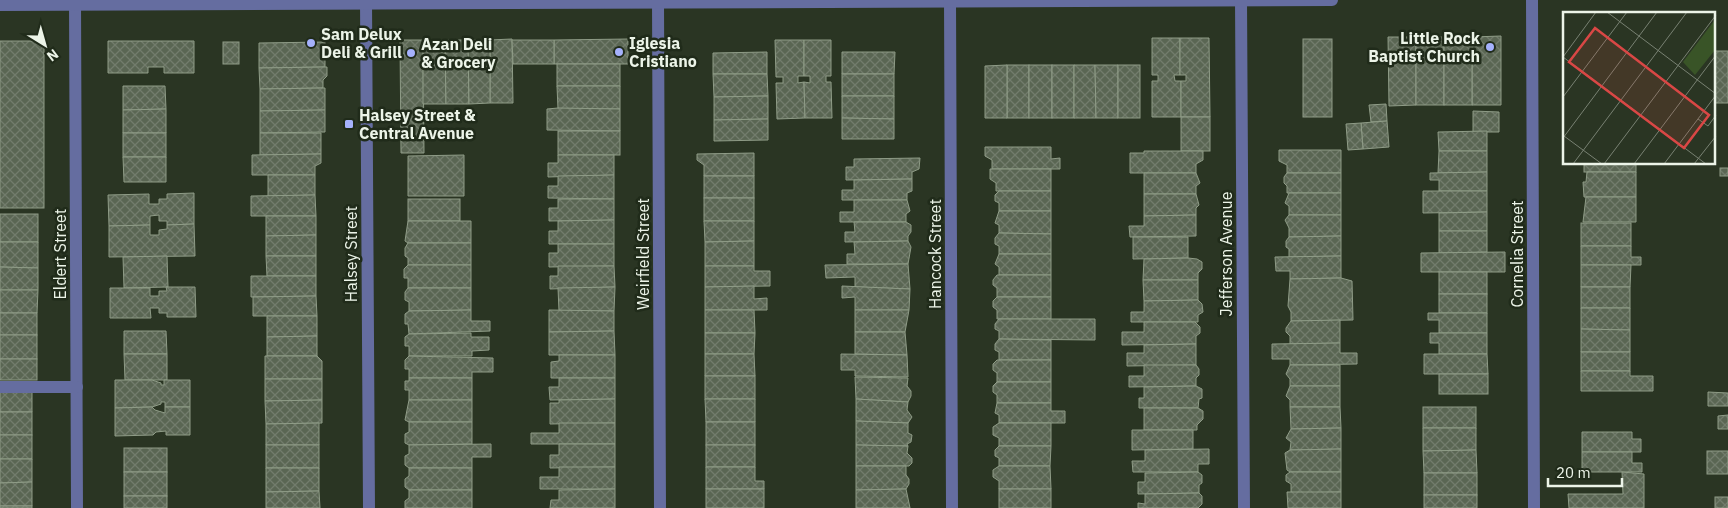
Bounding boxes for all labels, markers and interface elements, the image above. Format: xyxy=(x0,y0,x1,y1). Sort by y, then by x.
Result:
inset map xyxy=(1563,12,1716,165)
north arrow xyxy=(20,20,70,70)
place label: Sam Delux Deli & Grill xyxy=(321,24,402,62)
place label: Little Rock Baptist Church xyxy=(1368,28,1481,66)
place label: Iglesia Cristiano xyxy=(629,33,697,71)
place label: Azan Deli & Grocery xyxy=(421,34,496,72)
marker: Sam Delux Deli & Grill xyxy=(305,37,317,49)
marker: Little Rock Baptist Church xyxy=(1484,41,1496,53)
text: N xyxy=(43,45,62,66)
marker: Iglesia Cristiano xyxy=(613,46,625,58)
marker: Azan Deli & Grocery xyxy=(405,47,417,59)
place label: Halsey Street & Central Avenue xyxy=(359,105,476,143)
marker: Halsey Street & Central Avenue xyxy=(343,118,355,130)
street label: Jefferson Avenue xyxy=(1216,191,1236,316)
street label: Weirfield Street xyxy=(633,198,653,310)
street label: Hancock Street xyxy=(925,199,945,309)
street label: Cornelia Street xyxy=(1507,200,1527,308)
street label: Halsey Street xyxy=(341,206,361,302)
street label: Eldert Street xyxy=(50,209,70,299)
scale bar xyxy=(1548,456,1622,488)
text: 20 m xyxy=(1556,463,1591,482)

